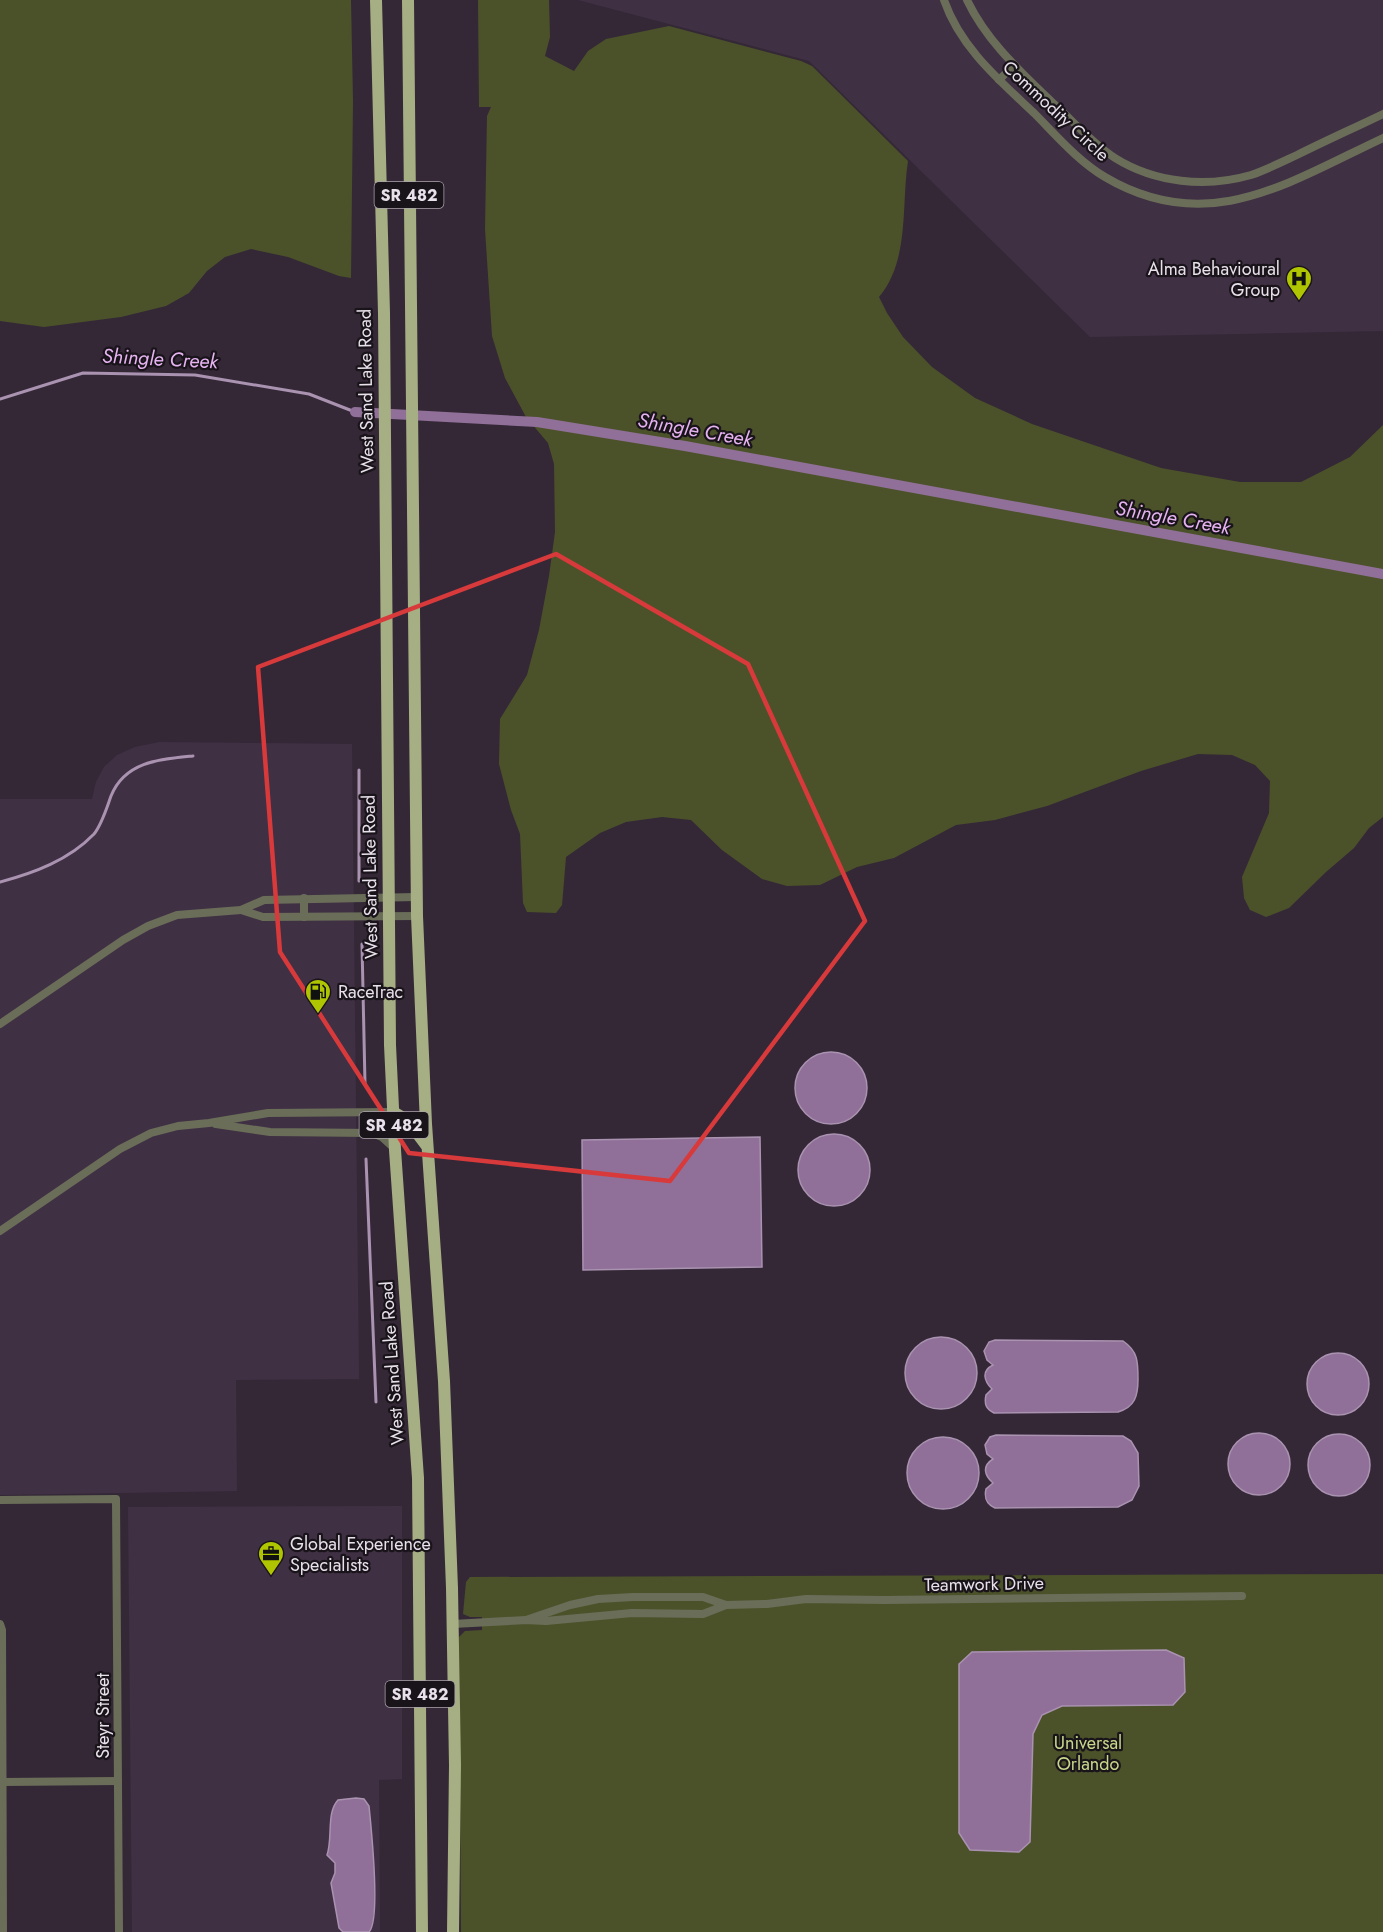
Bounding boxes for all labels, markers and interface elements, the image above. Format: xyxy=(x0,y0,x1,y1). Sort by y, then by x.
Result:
street label: Commodity Circle xyxy=(997,55,1115,167)
road number: SR 482 xyxy=(374,182,444,208)
place label: Alma Behavioural Group xyxy=(1148,256,1280,303)
hospital icon: Alma Behavioural Group xyxy=(1284,264,1314,302)
street label: West Sand Lake Road xyxy=(352,309,380,473)
water label: Shingle Creek xyxy=(101,341,220,377)
water label: Shingle Creek xyxy=(635,406,756,455)
water label: Shingle Creek xyxy=(1113,494,1234,543)
street label: West Sand Lake Road xyxy=(356,795,384,959)
fuel station icon: RaceTrac xyxy=(303,977,333,1015)
place label: RaceTrac xyxy=(338,979,403,1005)
road number: SR 482 xyxy=(360,1112,428,1138)
street label: West Sand Lake Road xyxy=(373,1280,411,1446)
place label: Global Experience Specialists xyxy=(290,1531,431,1578)
office icon: Global Experience Specialists xyxy=(256,1539,286,1577)
street label: Teamwork Drive xyxy=(924,1570,1044,1598)
street label: Steyr Street xyxy=(90,1673,116,1759)
road number: SR 482 xyxy=(386,1681,454,1707)
park label: Universal Orlando xyxy=(1054,1730,1122,1777)

